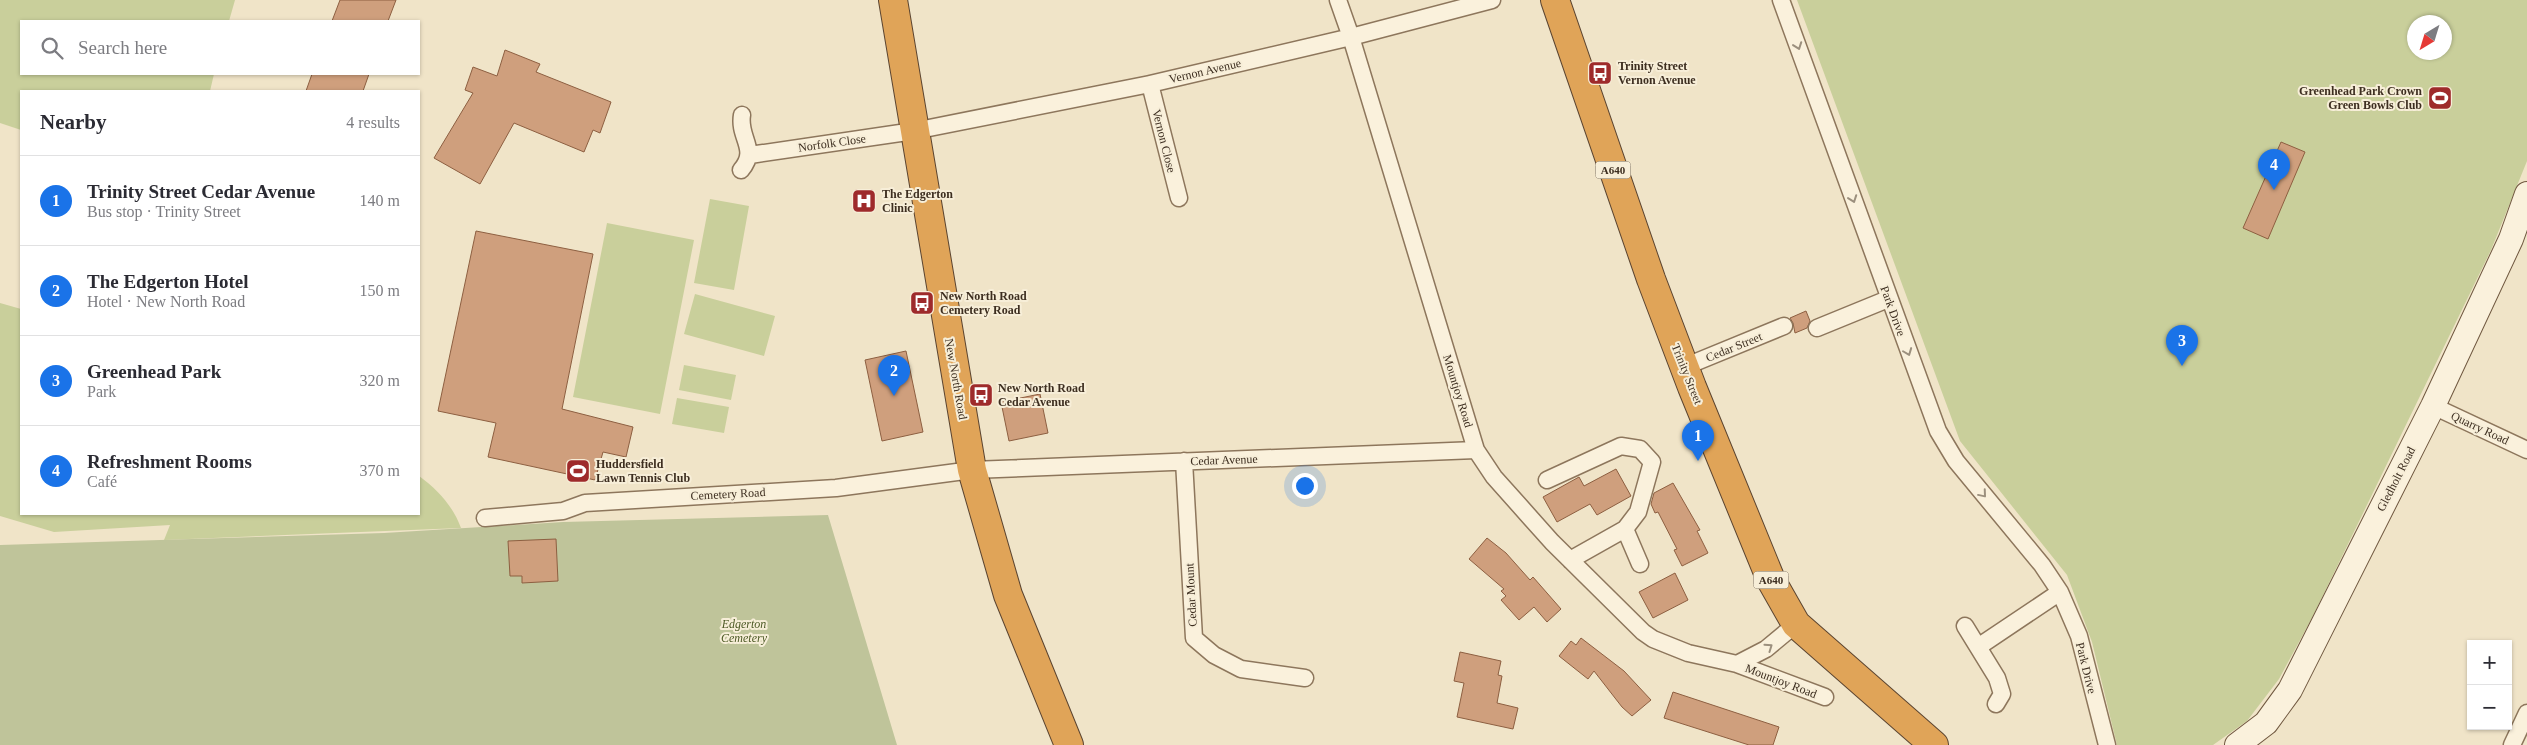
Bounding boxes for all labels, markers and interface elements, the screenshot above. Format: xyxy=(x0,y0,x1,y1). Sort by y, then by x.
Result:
north arrow xyxy=(2407,15,2452,60)
search box xyxy=(20,20,420,75)
icon: search xyxy=(38,34,66,62)
text: Search here xyxy=(78,37,167,58)
one-way arrow xyxy=(1792,41,1802,50)
street label: Vernon Avenue xyxy=(1168,56,1242,86)
place label: Trinity Street Vernon Avenue xyxy=(1618,59,1696,87)
bus stop icon: Trinity Street Vernon Avenue xyxy=(1587,60,1613,86)
place label: Greenhead Park Crown Green Bowls Club xyxy=(2299,84,2422,112)
sports icon: Greenhead Park Crown Green Bowls Club xyxy=(2427,85,2453,111)
street label: Vernon Close xyxy=(1149,108,1179,174)
text: Nearby xyxy=(40,110,107,134)
text: 4 results xyxy=(346,114,400,131)
street label: Norfolk Close xyxy=(797,131,867,155)
pin: 4 xyxy=(2258,149,2290,190)
road number: A640 xyxy=(1596,162,1630,178)
text: Trinity Street Cedar Avenue xyxy=(87,181,315,202)
place label: The Edgerton Clinic xyxy=(882,187,953,215)
hospital icon: The Edgerton Clinic xyxy=(851,188,877,214)
text: 1 xyxy=(52,192,60,209)
text: 140 m xyxy=(360,192,400,209)
one-way arrow xyxy=(1847,194,1857,202)
text: Bus stop · Trinity Street xyxy=(87,203,241,220)
text: The Edgerton Hotel xyxy=(87,271,249,292)
text: 2 xyxy=(52,282,60,299)
text: 150 m xyxy=(360,282,400,299)
street label: Park Drive xyxy=(1877,284,1909,338)
place label: New North Road Cemetery Road xyxy=(940,289,1027,317)
bus stop icon: New North Road Cemetery Road xyxy=(909,290,935,316)
text: Hotel · New North Road xyxy=(87,293,245,310)
pin: 3 xyxy=(2166,325,2198,366)
street label: Cedar Street xyxy=(1704,329,1765,365)
street label: New North Road xyxy=(942,337,970,421)
street label: Trinity Street xyxy=(1669,342,1706,407)
one-way arrow xyxy=(1902,347,1912,355)
street label: Mountjoy Road xyxy=(1440,353,1476,429)
pin: 2 xyxy=(878,355,910,396)
text: Greenhead Park xyxy=(87,361,221,382)
text: 3 xyxy=(52,372,60,389)
text: 320 m xyxy=(360,372,400,389)
place label: New North Road Cedar Avenue xyxy=(998,381,1085,409)
bus stop icon: New North Road Cedar Avenue xyxy=(968,382,994,408)
text: Park xyxy=(87,383,116,400)
street label: Quarry Road xyxy=(2449,408,2511,448)
pin: 1 xyxy=(1682,420,1714,461)
street label: Gledholt Road xyxy=(2374,444,2418,514)
text: Refreshment Rooms xyxy=(87,451,252,472)
street label: Cedar Avenue xyxy=(1190,452,1258,468)
place label: Huddersfield Lawn Tennis Club xyxy=(596,457,690,485)
sports icon: Huddersfield Lawn Tennis Club xyxy=(565,458,591,484)
text: 4 xyxy=(52,462,60,479)
text: 370 m xyxy=(360,462,400,479)
text: Café xyxy=(87,473,117,490)
your location xyxy=(1292,473,1318,499)
street label: Cemetery Road xyxy=(690,485,766,503)
one-way arrow xyxy=(1978,488,1987,497)
street label: Cedar Mount xyxy=(1182,562,1200,627)
road number: A640 xyxy=(1754,572,1788,588)
park label: Edgerton Cemetery xyxy=(721,617,768,645)
map controls xyxy=(2467,640,2512,730)
button: + xyxy=(2467,640,2512,685)
street label: Park Drive xyxy=(2073,641,2099,695)
one-way arrow xyxy=(1763,644,1773,653)
street label: Mountjoy Road xyxy=(1743,661,1819,701)
button: − xyxy=(2467,685,2512,730)

